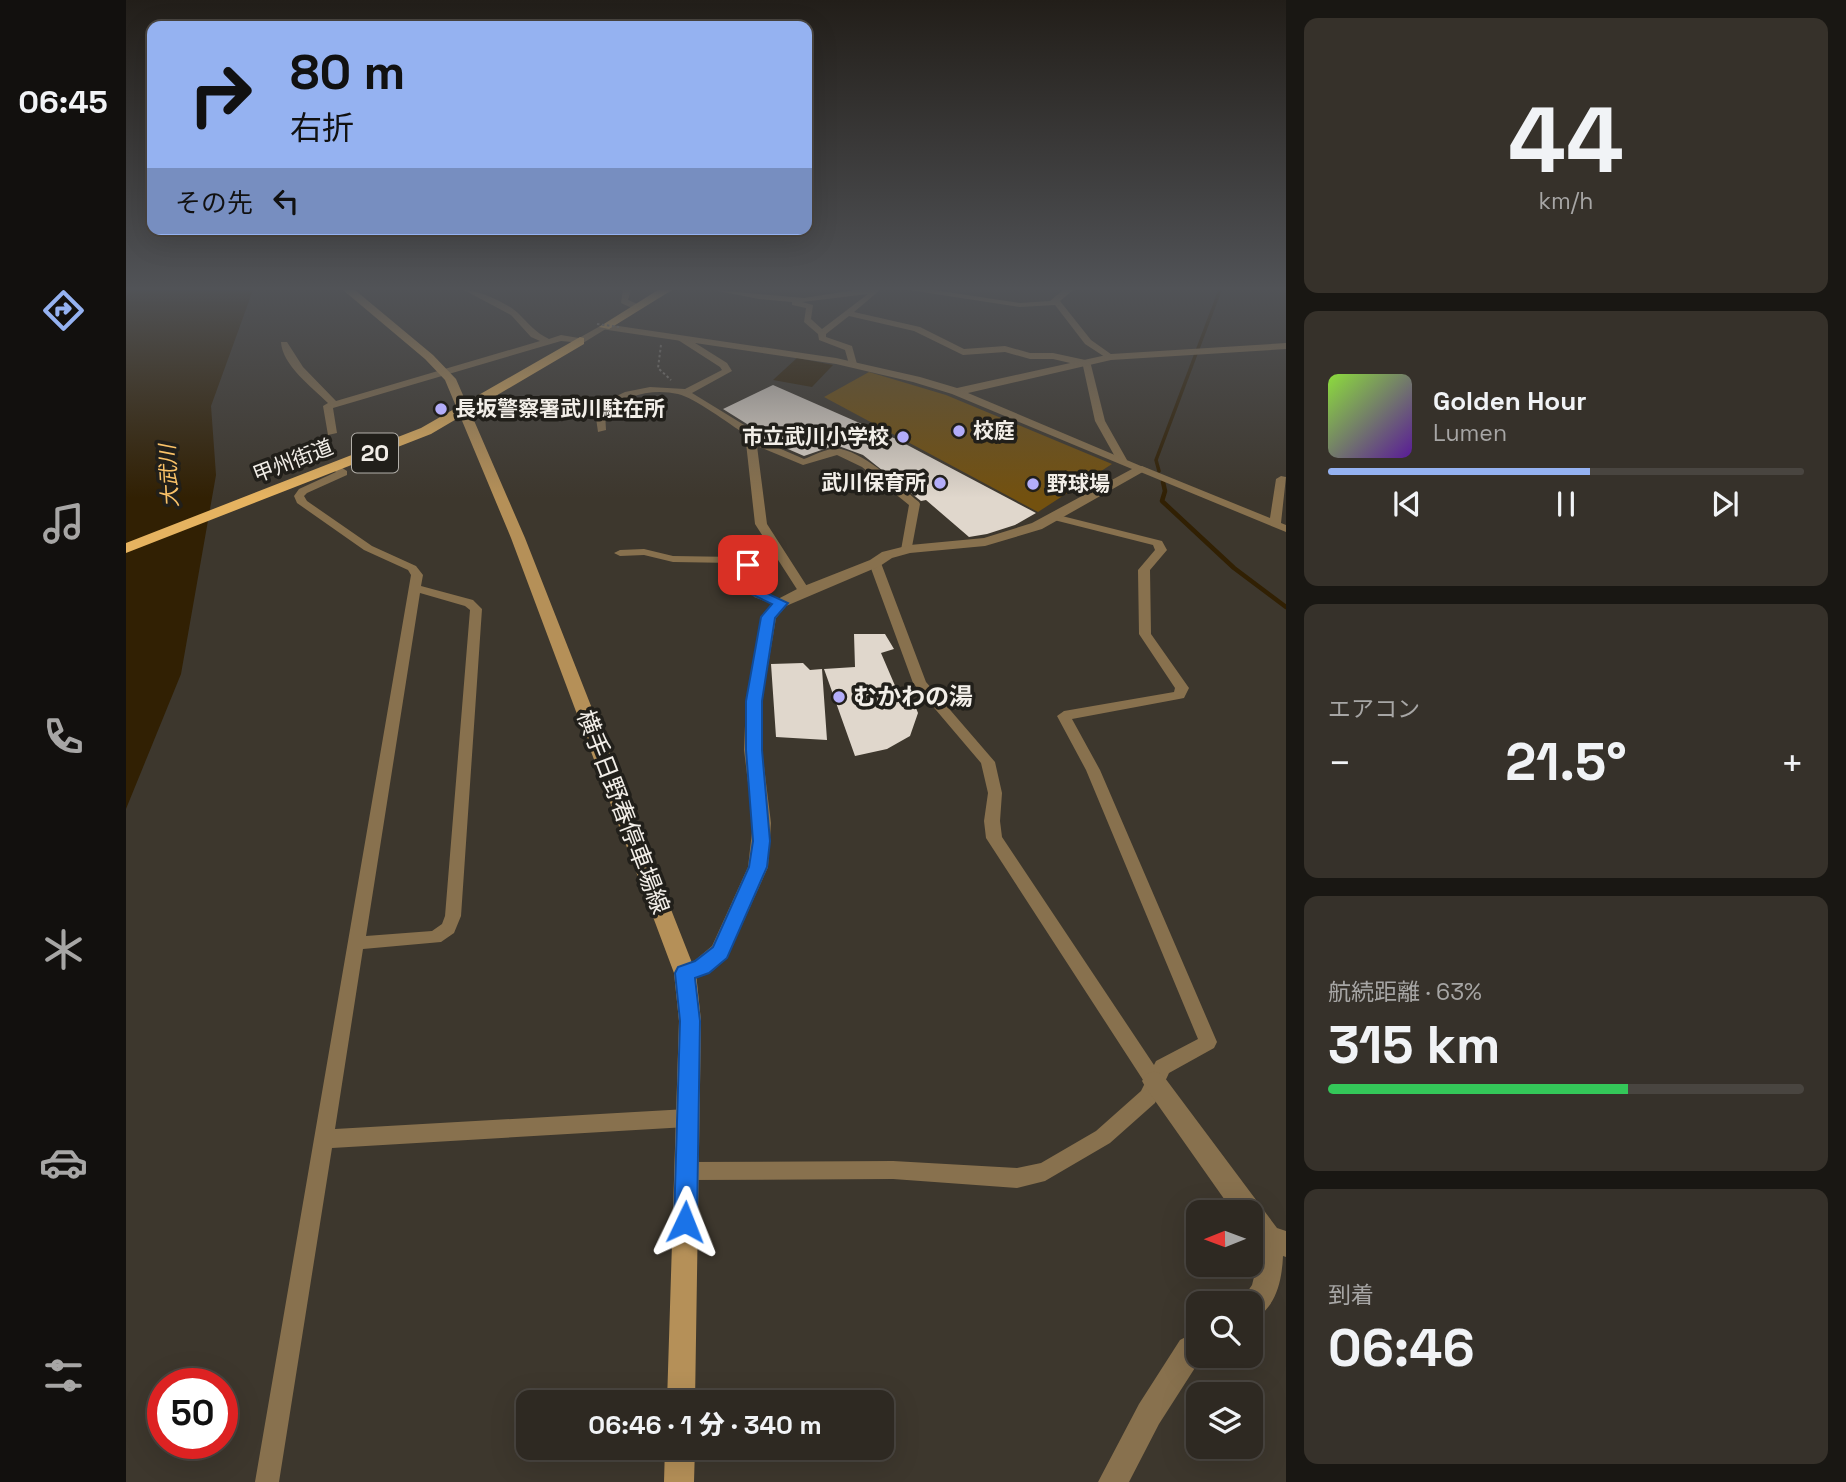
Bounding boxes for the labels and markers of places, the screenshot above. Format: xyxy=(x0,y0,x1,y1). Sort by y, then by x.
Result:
place label: 長坂警察署武川駐在所 xyxy=(455,395,665,422)
marker: 長坂警察署武川駐在所 xyxy=(433,401,449,417)
place label: 校庭 xyxy=(973,417,1015,444)
place label: 市立武川小学校 xyxy=(742,423,889,450)
marker: 校庭 xyxy=(951,423,967,439)
marker: 市立武川小学校 xyxy=(895,429,911,445)
place label: 武川保育所 xyxy=(821,469,926,496)
place label: 野球場 xyxy=(1047,470,1110,497)
marker: 武川保育所 xyxy=(932,475,948,491)
marker: 野球場 xyxy=(1025,476,1041,492)
pin xyxy=(718,535,778,595)
place label: むかわの湯 xyxy=(853,681,973,712)
marker: むかわの湯 xyxy=(831,689,847,705)

